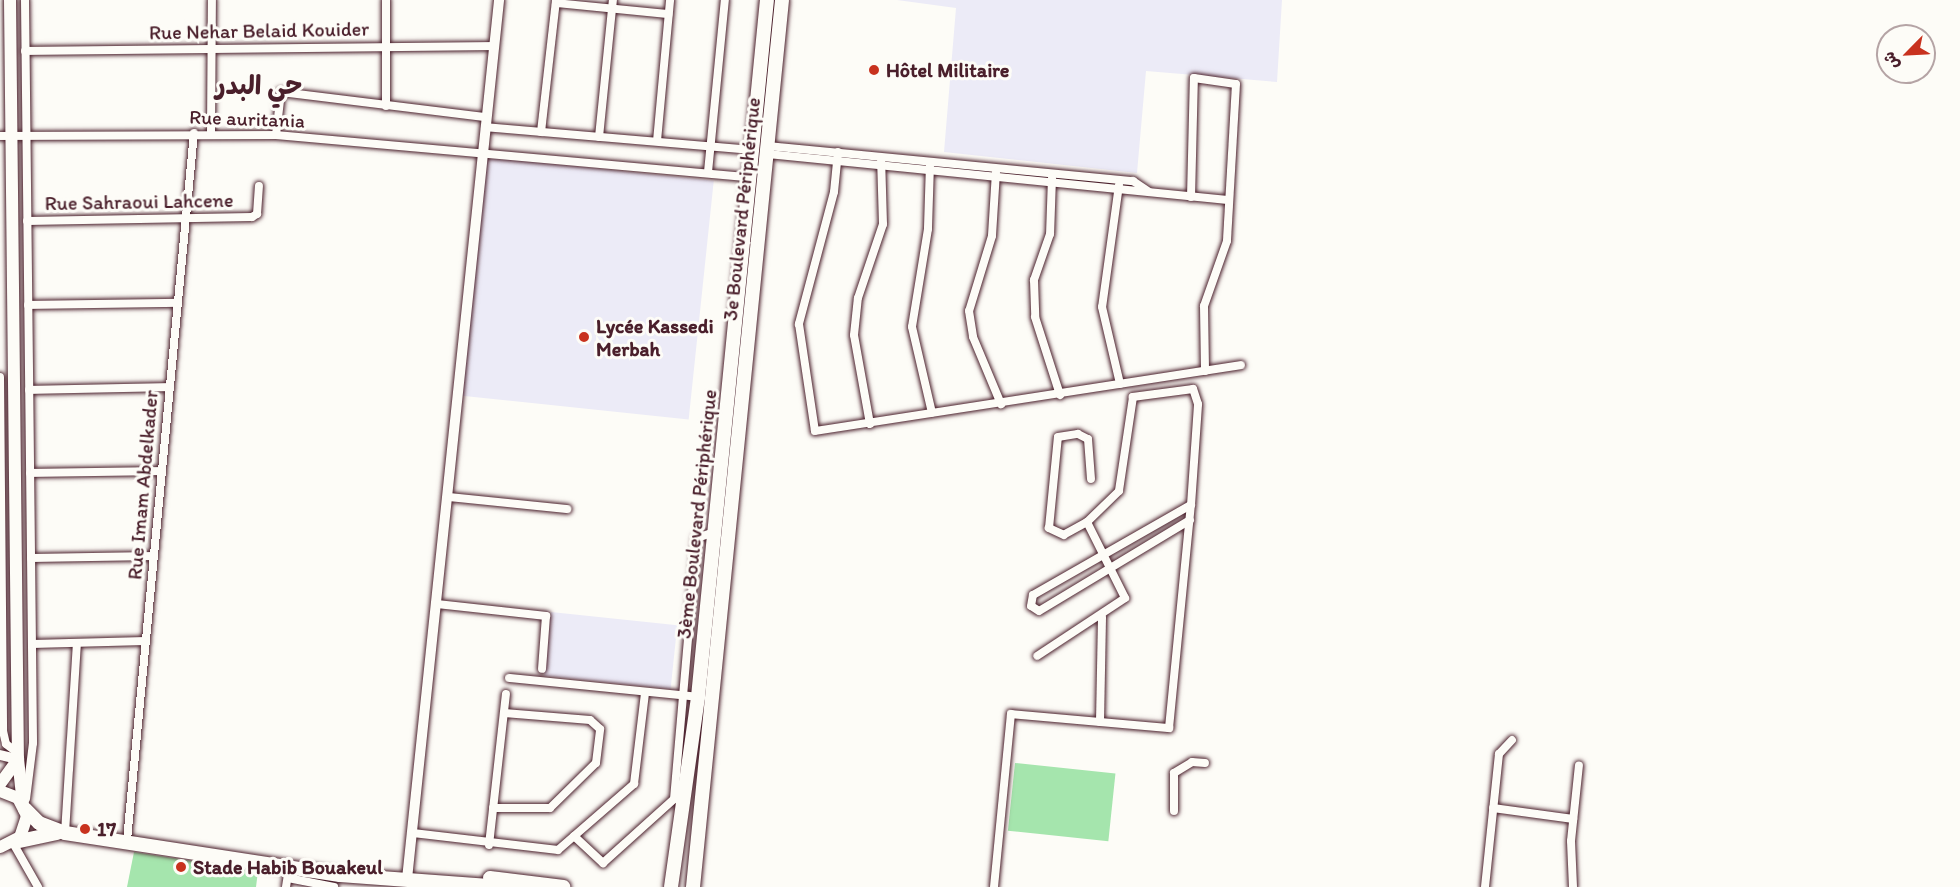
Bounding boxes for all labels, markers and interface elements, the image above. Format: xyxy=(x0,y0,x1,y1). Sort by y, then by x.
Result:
street label: Rue Nehar Belaid Kouider xyxy=(150,17,368,45)
north arrow xyxy=(1876,24,1936,84)
text: ش xyxy=(1879,49,1903,73)
place label: Hôtel Militaire xyxy=(886,58,1009,82)
marker: Hôtel Militaire xyxy=(867,63,881,77)
district label: حي البدر xyxy=(216,70,302,102)
street label: 3e Boulevard Périphérique xyxy=(718,96,766,322)
street label: Rue auritania xyxy=(188,105,306,133)
street label: Rue Sahraoui Lahcene xyxy=(44,188,234,216)
place label: Lycée Kassedi Merbah xyxy=(596,314,714,361)
marker: Lycée Kassedi Merbah xyxy=(577,330,591,344)
street label: 3ème Boulevard Périphérique xyxy=(672,388,722,640)
street label: Rue Imam Abdelkader xyxy=(123,389,163,581)
place label: 17 xyxy=(97,817,116,841)
marker: 17 xyxy=(78,822,92,836)
place label: Stade Habib Bouakeul xyxy=(193,855,382,879)
marker: Stade Habib Bouakeul xyxy=(174,860,188,874)

